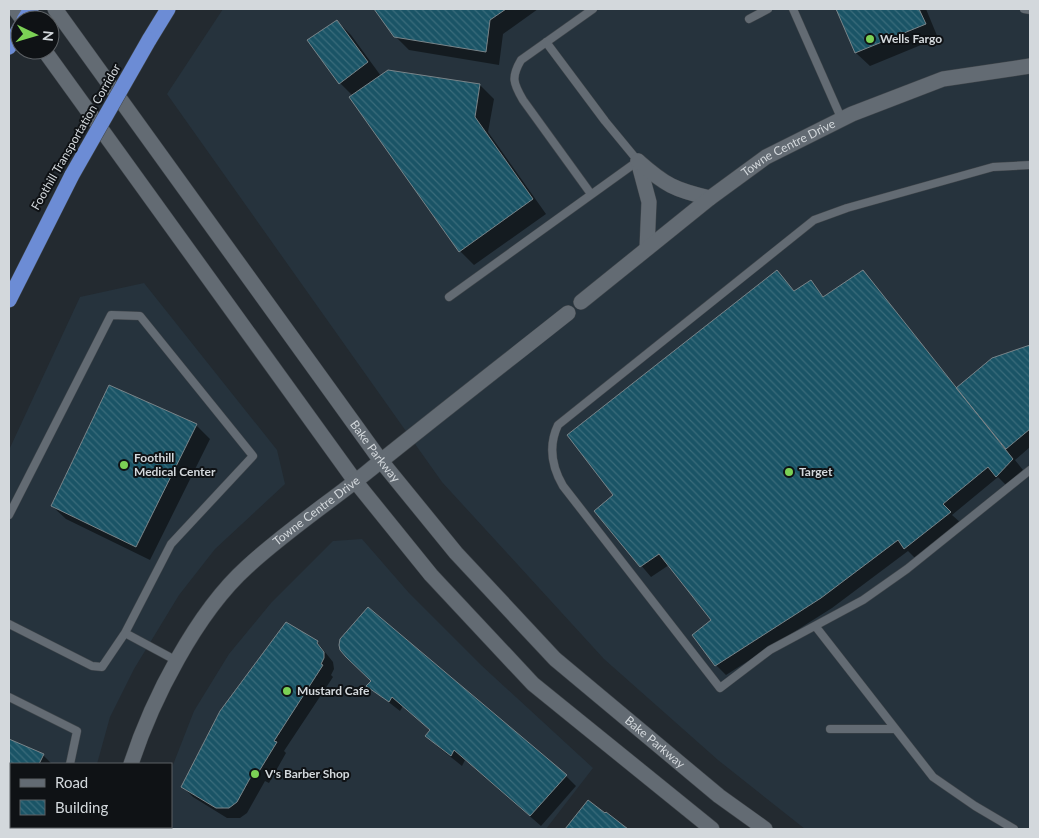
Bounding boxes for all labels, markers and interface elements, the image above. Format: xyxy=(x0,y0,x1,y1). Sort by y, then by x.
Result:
north arrow xyxy=(10,10,60,60)
text: N xyxy=(40,30,57,42)
place label: Wells Fargo xyxy=(880,31,942,46)
marker: Wells Fargo xyxy=(864,33,876,45)
street label: Foothill Transportation Corridor xyxy=(28,60,124,212)
street label: Towne Centre Drive xyxy=(738,116,838,180)
street label: Bake Parkway xyxy=(347,417,404,486)
place label: Foothill Medical Center xyxy=(134,450,216,479)
marker: Foothill Medical Center xyxy=(118,459,130,471)
place label: Target xyxy=(799,464,833,479)
marker: Target xyxy=(783,466,795,478)
street label: Towne Centre Drive xyxy=(270,473,363,548)
place label: Mustard Cafe xyxy=(297,683,370,698)
marker: Mustard Cafe xyxy=(281,685,293,697)
street label: Bake Parkway xyxy=(622,713,689,772)
legend xyxy=(10,763,172,828)
place label: V's Barber Shop xyxy=(264,766,350,781)
marker: V's Barber Shop xyxy=(249,768,261,780)
text: Road xyxy=(55,773,88,791)
text: Building xyxy=(55,798,108,816)

